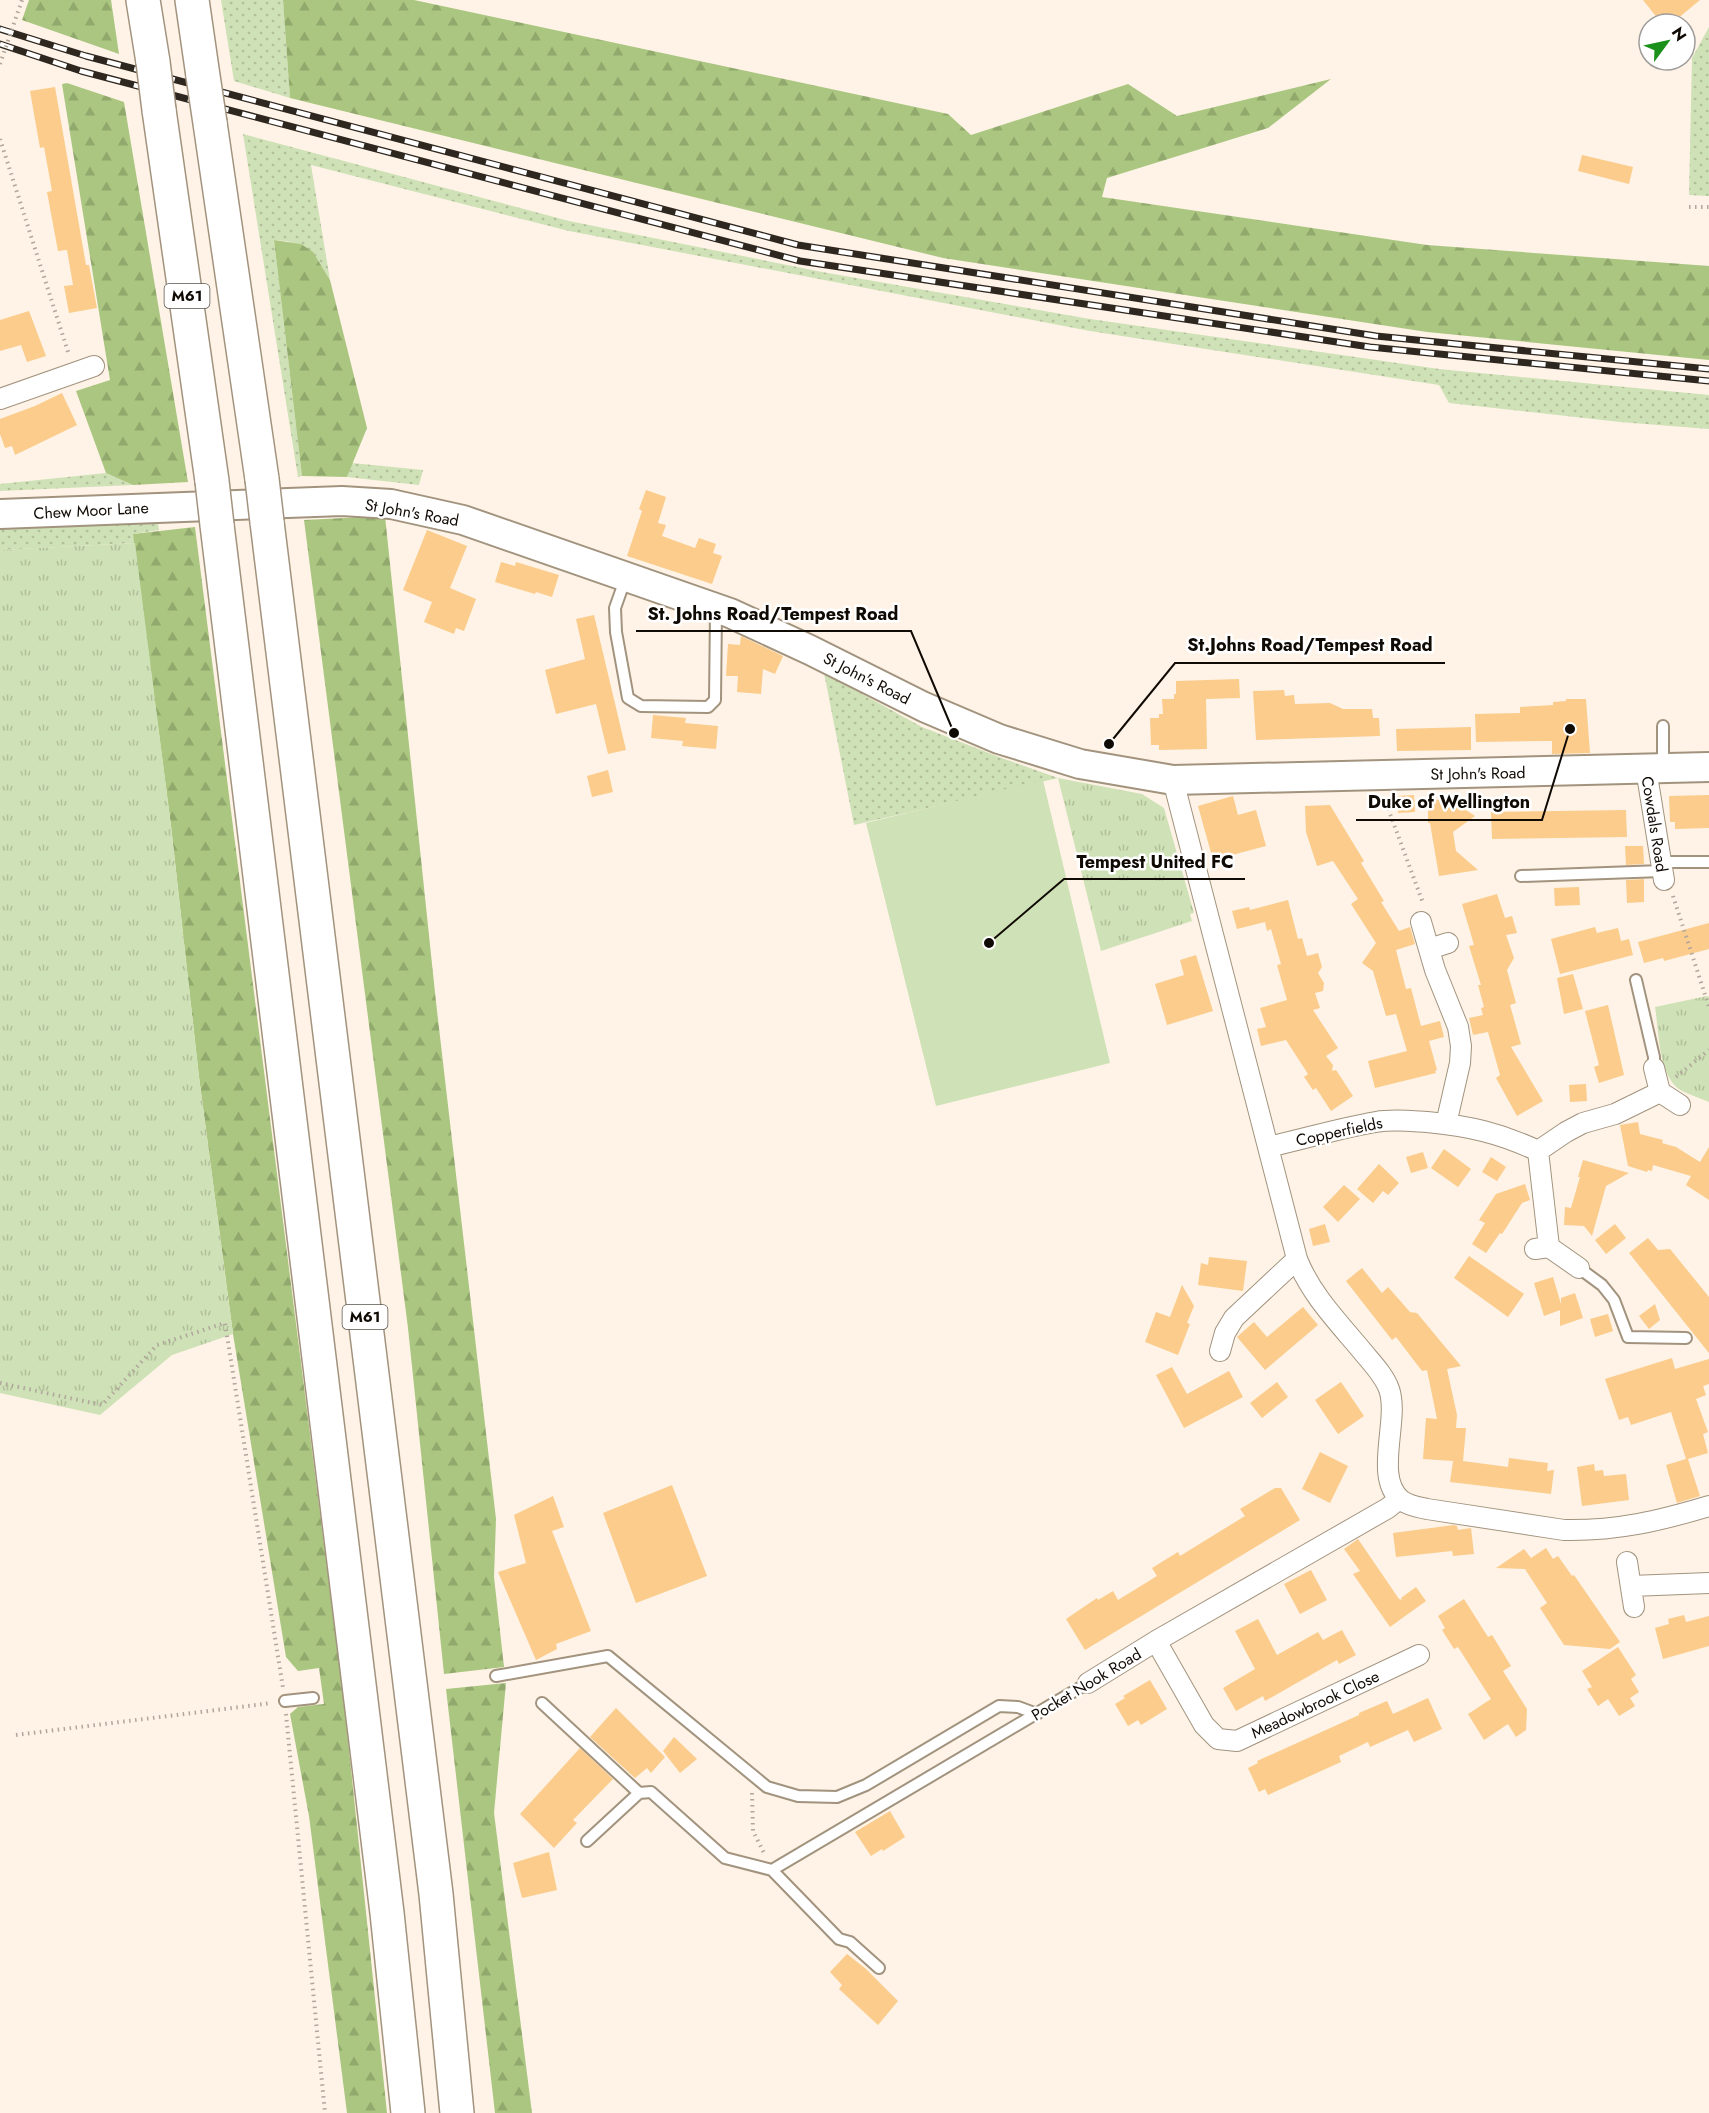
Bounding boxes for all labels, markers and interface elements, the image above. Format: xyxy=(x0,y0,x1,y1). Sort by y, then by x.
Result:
north arrow xyxy=(1637,12,1697,72)
text: N xyxy=(1666,23,1692,46)
road number: M61 xyxy=(164,284,210,308)
street label: St John's Road xyxy=(363,493,461,532)
street label: Chew Moor Lane xyxy=(33,496,149,525)
callout: St. Johns Road/Tempest Road xyxy=(636,595,911,631)
text: St. Johns Road/Tempest Road xyxy=(648,601,898,627)
callout: St.Johns Road/Tempest Road xyxy=(1175,627,1445,663)
text: St.Johns Road/Tempest Road xyxy=(1187,632,1433,658)
street label: St John's Road xyxy=(819,647,914,710)
street label: St John's Road xyxy=(1430,761,1526,786)
street label: Cowdals Road xyxy=(1636,775,1673,874)
callout: Duke of Wellington xyxy=(1356,784,1542,820)
text: Duke of Wellington xyxy=(1368,789,1530,815)
callout: Tempest United FC xyxy=(1064,843,1245,879)
text: Tempest United FC xyxy=(1076,849,1234,875)
street label: Copperfields xyxy=(1294,1111,1384,1152)
road number: M61 xyxy=(342,1305,388,1329)
street label: Pocket Nook Road xyxy=(1027,1642,1146,1726)
street label: Meadowbrook Close xyxy=(1247,1665,1383,1744)

